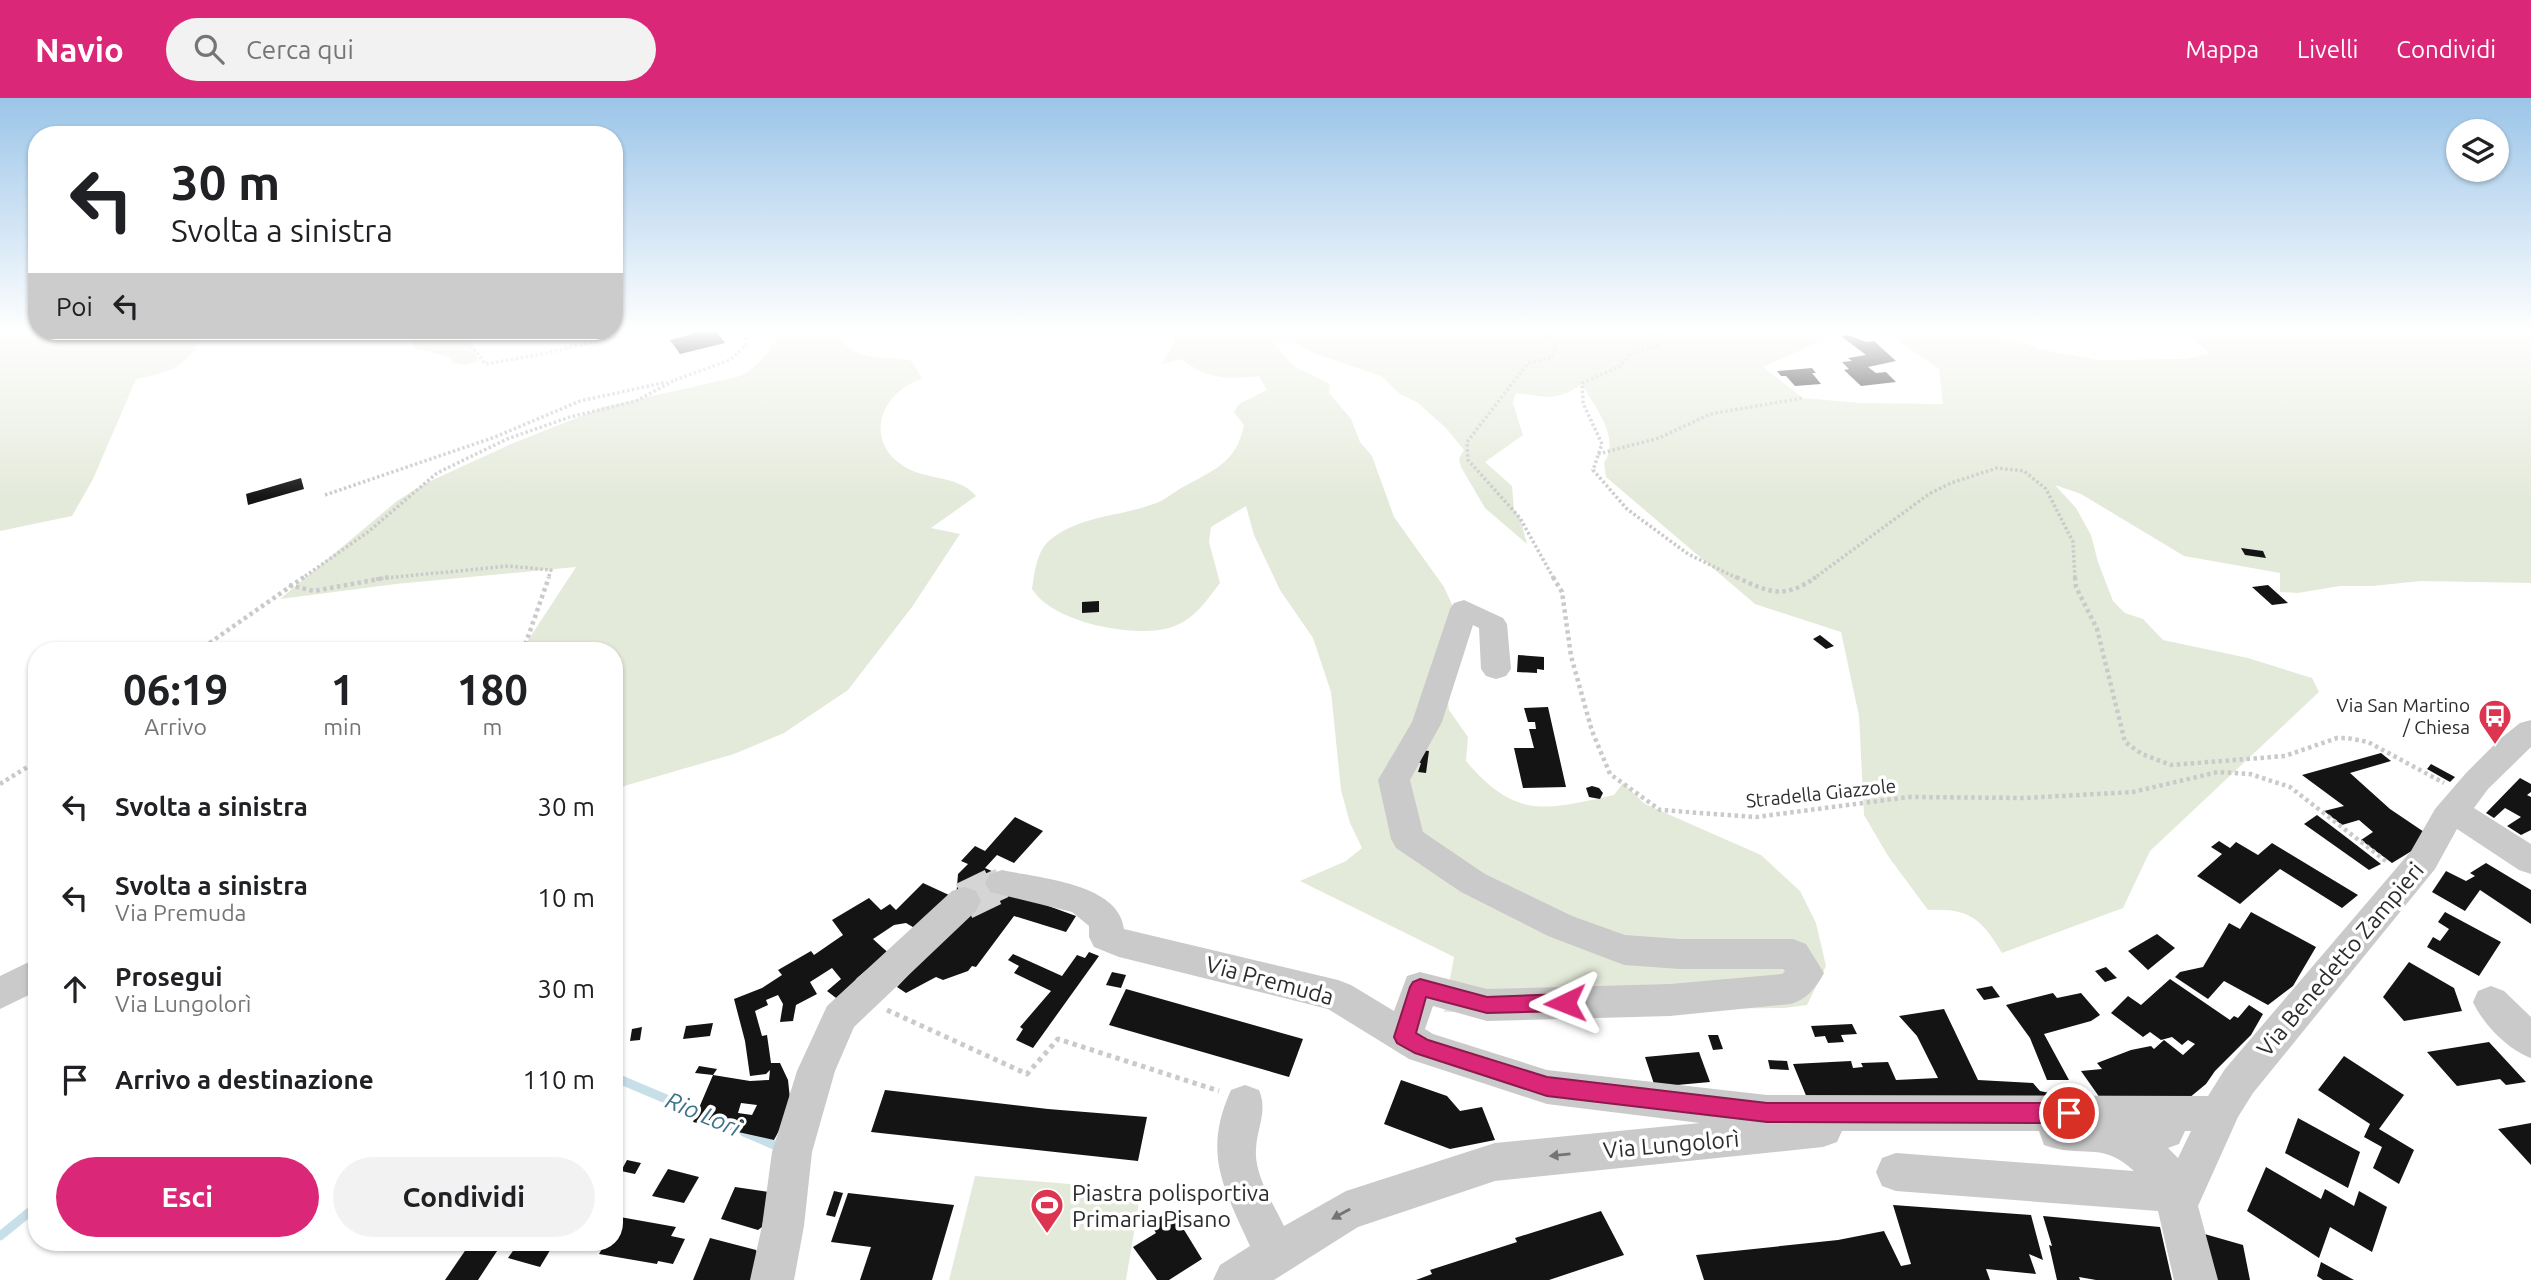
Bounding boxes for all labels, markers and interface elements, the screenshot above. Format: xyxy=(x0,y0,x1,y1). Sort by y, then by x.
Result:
search box xyxy=(166,18,656,81)
icon: search xyxy=(190,30,228,68)
text: Navio xyxy=(35,31,124,68)
text: Cerca qui xyxy=(246,35,354,64)
text: Mappa xyxy=(2185,36,2259,63)
text: Livelli xyxy=(2297,36,2358,63)
text: Condividi xyxy=(2396,36,2496,63)
map controls xyxy=(2446,119,2509,182)
button: layers xyxy=(2446,119,2509,182)
icon: left xyxy=(56,154,147,245)
text: 30 m xyxy=(171,154,280,209)
text: Svolta a sinistra xyxy=(171,212,393,248)
icon: left xyxy=(107,287,145,325)
text: Poi xyxy=(56,292,93,321)
text: 06:19 xyxy=(123,666,228,713)
text: 1 xyxy=(331,666,354,713)
text: 180 xyxy=(457,666,528,713)
place label: Via San Martino / Chiesa xyxy=(2336,694,2470,738)
bus stop icon: Via San Martino / Chiesa xyxy=(2476,697,2514,746)
text: Arrivo xyxy=(144,714,207,739)
text: min xyxy=(323,714,362,739)
text: m xyxy=(482,714,502,739)
street label: Stradella Giazzole xyxy=(1745,774,1897,812)
icon: left xyxy=(56,788,94,826)
text: Svolta a sinistra xyxy=(115,792,308,821)
text: 30 m xyxy=(537,792,595,821)
street label: Via Benedetto Zampieri xyxy=(2252,857,2428,1061)
text: Svolta a sinistra xyxy=(115,871,308,900)
icon: left xyxy=(56,879,94,917)
text: 10 m xyxy=(537,883,595,912)
text: Via Premuda xyxy=(115,900,246,925)
street label: Via Premuda xyxy=(1203,951,1337,1009)
text: Prosegui xyxy=(115,962,223,991)
position arrow xyxy=(1528,966,1602,1040)
icon: ahead xyxy=(56,970,94,1008)
text: 30 m xyxy=(537,974,595,1003)
text: Via Lungolorì xyxy=(115,991,251,1016)
icon: arrive xyxy=(56,1061,94,1099)
text: Arrivo a destinazione xyxy=(115,1065,374,1094)
text: 110 m xyxy=(523,1065,595,1094)
pin xyxy=(2039,1083,2099,1143)
water label: Rio Lori xyxy=(662,1086,745,1142)
icon: arrive xyxy=(2050,1094,2088,1132)
street label: Via Lungolorì xyxy=(1602,1126,1740,1162)
one-way arrow xyxy=(1548,1150,1570,1161)
button: Esci xyxy=(56,1157,319,1237)
button: Condividi xyxy=(333,1157,595,1237)
place label: Piastra polisportiva Primaria Pisano xyxy=(1072,1180,1270,1231)
sports icon: Piastra polisportiva Primaria Pisano xyxy=(1028,1186,1066,1235)
one-way arrow xyxy=(1332,1208,1351,1220)

